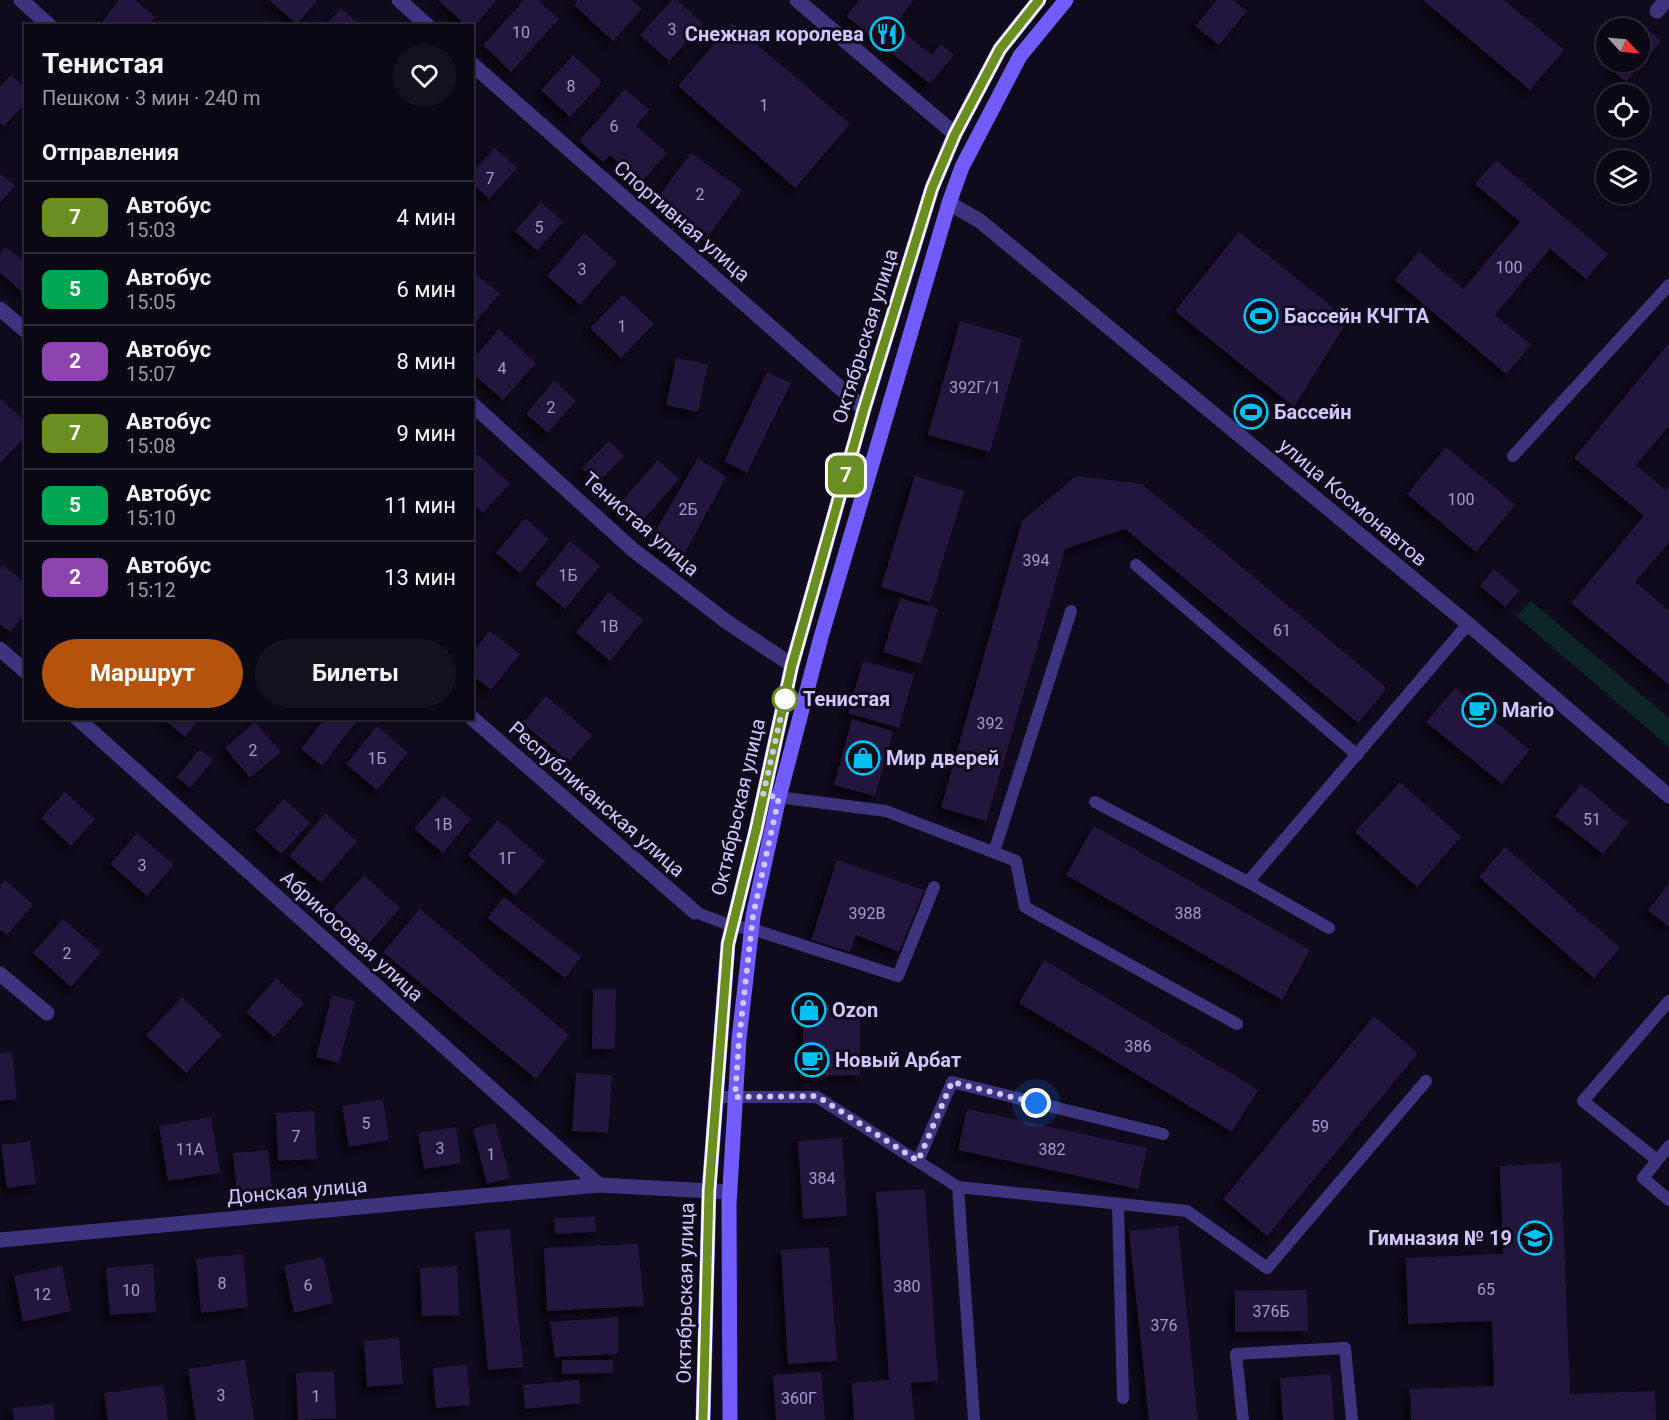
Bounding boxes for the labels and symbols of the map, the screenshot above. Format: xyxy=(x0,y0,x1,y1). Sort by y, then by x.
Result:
restaurant icon: Снежная королева xyxy=(869,16,905,52)
north arrow xyxy=(1596,18,1650,72)
house number: 3 xyxy=(668,20,677,39)
place label: Снежная королева xyxy=(685,22,864,46)
house number: 10 xyxy=(512,23,530,42)
house number: 8 xyxy=(567,77,576,96)
house number: 1 xyxy=(760,96,769,115)
house number: 6 xyxy=(610,117,619,136)
street label: Спортивная улица xyxy=(609,155,755,287)
house number: 7 xyxy=(486,169,495,188)
house number: 2 xyxy=(696,185,705,204)
house number: 5 xyxy=(535,218,544,237)
street label: Октябрьская улица xyxy=(827,246,903,426)
house number: 100 xyxy=(1496,258,1522,277)
house number: 3 xyxy=(578,260,587,279)
sports icon: Бассейн КЧГТА xyxy=(1243,298,1279,334)
place label: Бассейн КЧГТА xyxy=(1284,304,1430,328)
house number: 1 xyxy=(618,317,627,336)
house number: 4 xyxy=(498,359,507,378)
house number: 392Г/1 xyxy=(949,378,1001,397)
sports icon: Бассейн xyxy=(1233,394,1269,430)
house number: 2 xyxy=(547,398,556,417)
place label: Бассейн xyxy=(1274,400,1352,424)
street label: улица Космонавтов xyxy=(1274,433,1432,571)
line badge: 7 xyxy=(826,456,866,494)
street label: Тенистая улица xyxy=(578,467,704,581)
house number: 100 xyxy=(1448,490,1474,509)
house number: 2Б xyxy=(678,500,698,519)
house number: 394 xyxy=(1023,551,1049,570)
house number: 1Б xyxy=(558,566,578,585)
house number: 1В xyxy=(600,617,619,636)
house number: 61 xyxy=(1273,621,1291,640)
marker: Тенистая xyxy=(772,686,798,712)
place label: Тенистая xyxy=(803,687,890,711)
cafe icon: Mario xyxy=(1461,692,1497,728)
place label: Mario xyxy=(1502,698,1554,722)
house number: 392 xyxy=(977,714,1003,733)
street label: Республиканская улица xyxy=(504,716,690,882)
street label: Октябрьская улица xyxy=(706,716,770,898)
shop icon: Мир дверей xyxy=(845,740,881,776)
house number: 2 xyxy=(249,741,258,760)
place label: Мир дверей xyxy=(886,746,999,770)
house number: 1Б xyxy=(367,749,387,768)
house number: 51 xyxy=(1583,810,1601,829)
house number: 1В xyxy=(434,815,453,834)
house number: 1Г xyxy=(498,849,516,868)
house number: 3 xyxy=(138,856,147,875)
street label: Абрикосовая улица xyxy=(276,866,428,1006)
house number: 392В xyxy=(849,904,886,923)
house number: 388 xyxy=(1175,904,1201,923)
house number: 2 xyxy=(63,944,72,963)
shop icon: Ozon xyxy=(791,992,827,1028)
place label: Ozon xyxy=(832,998,878,1022)
house number: 386 xyxy=(1125,1037,1151,1056)
cafe icon: Новый Арбат xyxy=(794,1042,830,1078)
place label: Новый Арбат xyxy=(835,1048,961,1072)
your location xyxy=(1021,1088,1051,1118)
house number: 5 xyxy=(362,1114,371,1133)
house number: 59 xyxy=(1311,1117,1329,1136)
house number: 7 xyxy=(292,1127,301,1146)
house number: 3 xyxy=(436,1139,445,1158)
house number: 11А xyxy=(176,1140,205,1159)
house number: 382 xyxy=(1039,1140,1065,1159)
house number: 1 xyxy=(487,1145,496,1164)
house number: 384 xyxy=(809,1169,835,1188)
street label: Донская улица xyxy=(226,1173,368,1209)
street label: Октябрьская улица xyxy=(671,1202,699,1384)
school or university icon: Гимназия № 19 xyxy=(1517,1220,1553,1256)
place label: Гимназия № 19 xyxy=(1368,1226,1512,1250)
house number: 8 xyxy=(218,1274,227,1293)
house number: 6 xyxy=(304,1276,313,1295)
house number: 380 xyxy=(894,1277,920,1296)
house number: 65 xyxy=(1477,1280,1495,1299)
house number: 10 xyxy=(122,1281,140,1300)
house number: 12 xyxy=(33,1285,51,1304)
house number: 376Б xyxy=(1252,1302,1290,1321)
house number: 376 xyxy=(1151,1316,1177,1335)
house number: 3 xyxy=(217,1386,226,1405)
house number: 1 xyxy=(312,1387,321,1406)
house number: 360Г xyxy=(781,1389,817,1408)

